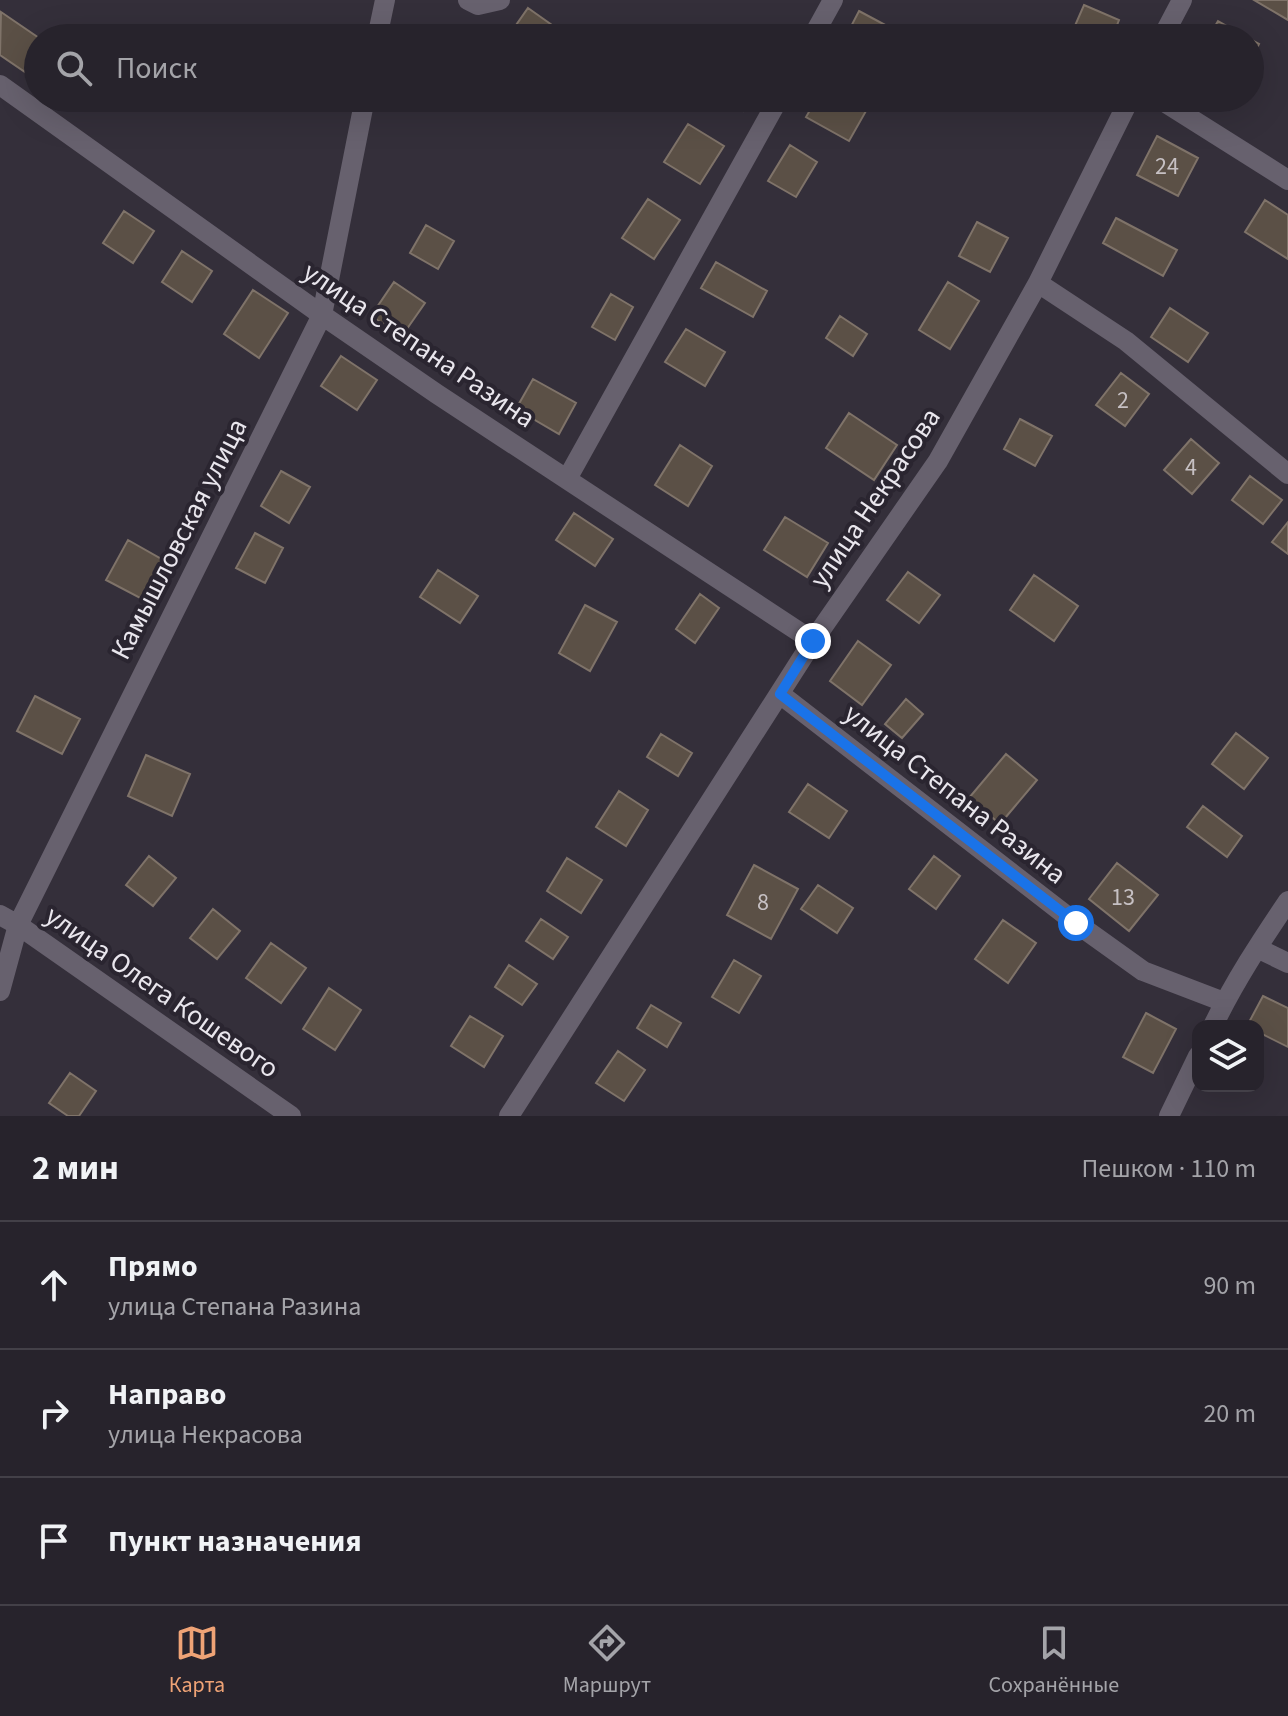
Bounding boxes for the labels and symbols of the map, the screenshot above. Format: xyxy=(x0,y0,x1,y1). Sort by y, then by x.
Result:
house number: 24 xyxy=(1155,149,1179,184)
street label: улица Степана Разина xyxy=(295,252,543,438)
house number: 2 xyxy=(1117,383,1129,418)
street label: улица Некрасова xyxy=(800,400,950,596)
street label: Камышловская улица xyxy=(101,411,257,667)
house number: 4 xyxy=(1185,450,1197,485)
route end xyxy=(795,623,831,659)
street label: улица Степана Разина xyxy=(835,694,1075,894)
house number: 13 xyxy=(1111,880,1135,915)
house number: 8 xyxy=(757,885,769,920)
street label: улица Олега Кошевого xyxy=(37,896,287,1088)
route start xyxy=(1058,905,1094,941)

